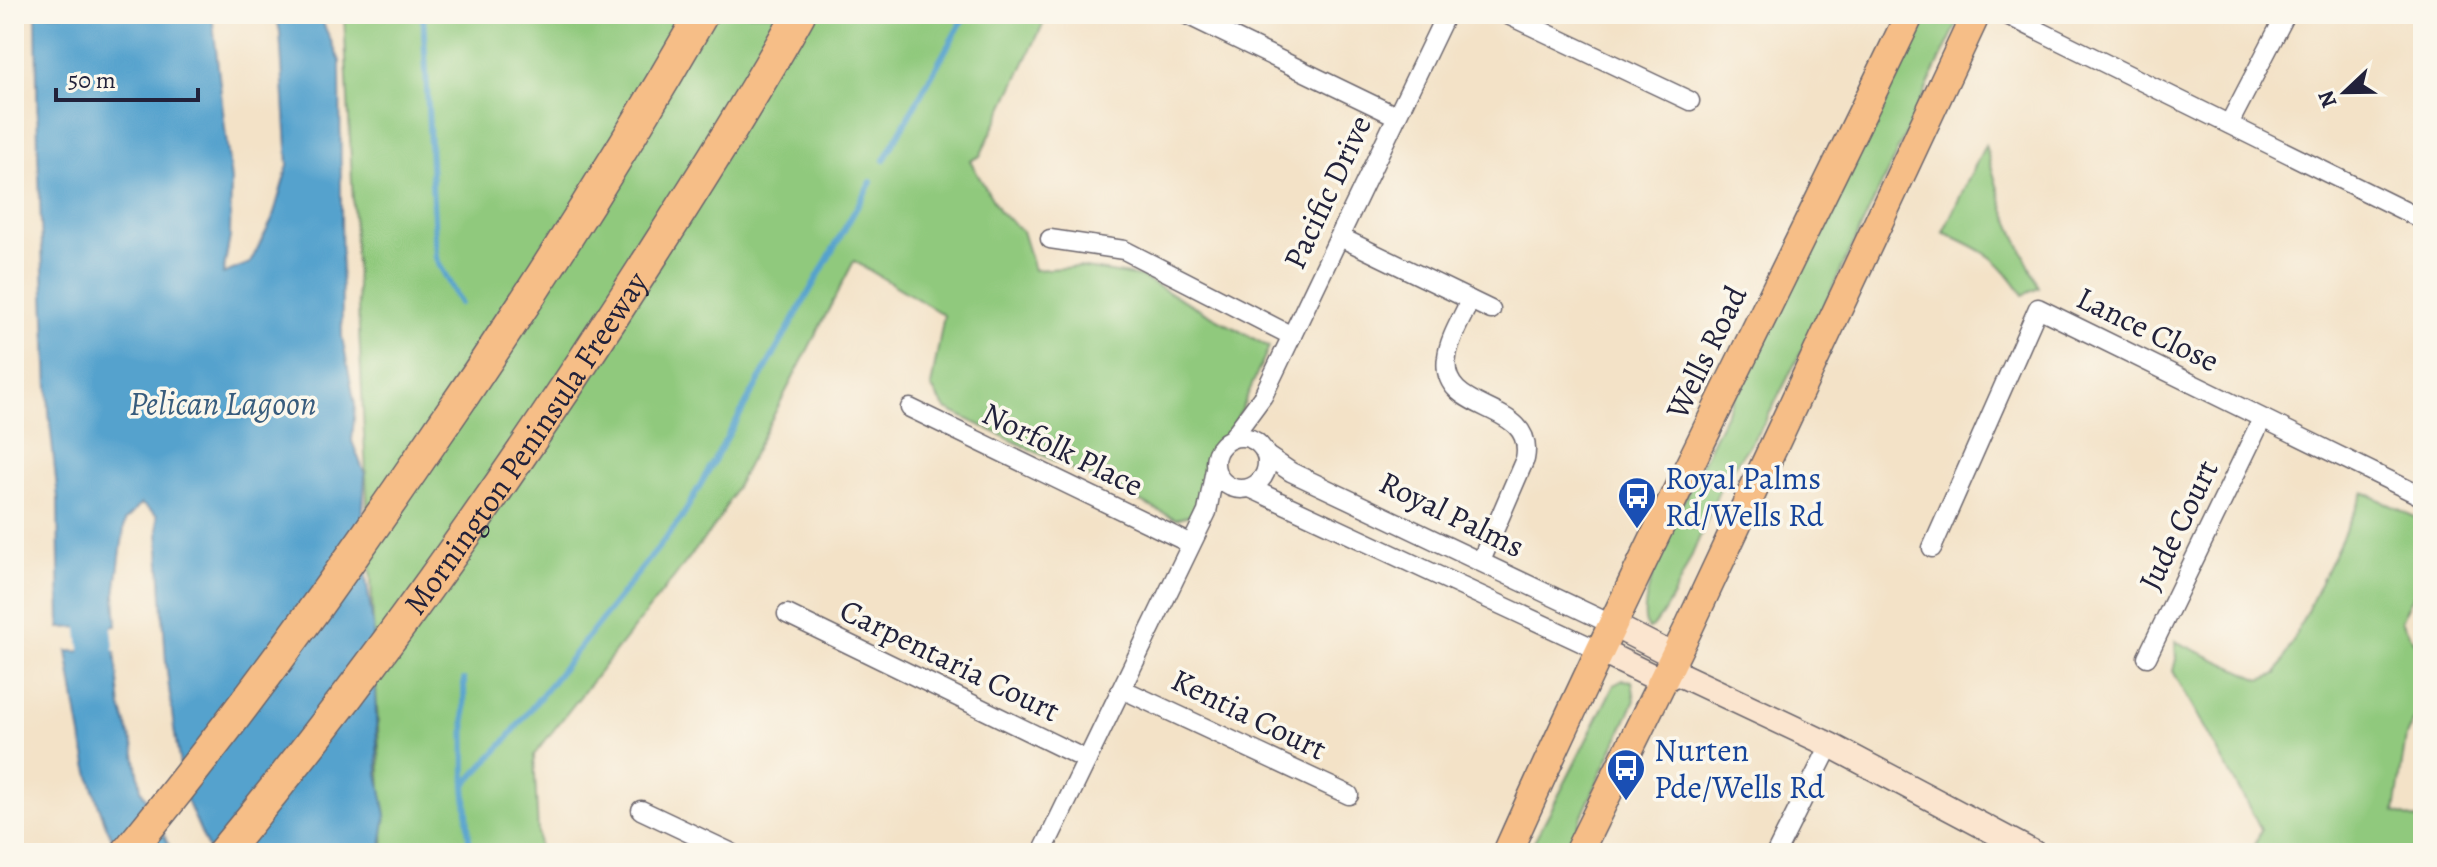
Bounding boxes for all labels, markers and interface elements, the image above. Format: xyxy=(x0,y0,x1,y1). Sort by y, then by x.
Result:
scale bar xyxy=(56,52,198,102)
north arrow xyxy=(2305,52,2385,132)
text: 50 m xyxy=(68,64,116,96)
text: N xyxy=(2310,86,2344,112)
street label: Pacific Drive xyxy=(1272,108,1382,276)
street label: Mornington Peninsula Freeway xyxy=(393,262,658,623)
street label: Lance Close xyxy=(2069,276,2227,382)
street label: Wells Road xyxy=(1654,277,1758,427)
water label: Pelican Lagoon xyxy=(129,380,317,427)
street label: Norfolk Place xyxy=(975,391,1151,507)
street label: Jude Court xyxy=(2128,452,2228,598)
place label: Royal Palms Rd/Wells Rd xyxy=(1665,456,1824,537)
street label: Royal Palms xyxy=(1372,460,1532,568)
bus stop icon: Royal Palms Rd/Wells Rd xyxy=(1616,475,1658,530)
street label: Carpentaria Court xyxy=(833,588,1067,732)
street label: Kentia Court xyxy=(1164,658,1334,770)
place label: Nurten Pde/Wells Rd xyxy=(1654,728,1825,809)
bus stop icon: Nurten Pde/Wells Rd xyxy=(1605,747,1647,802)

